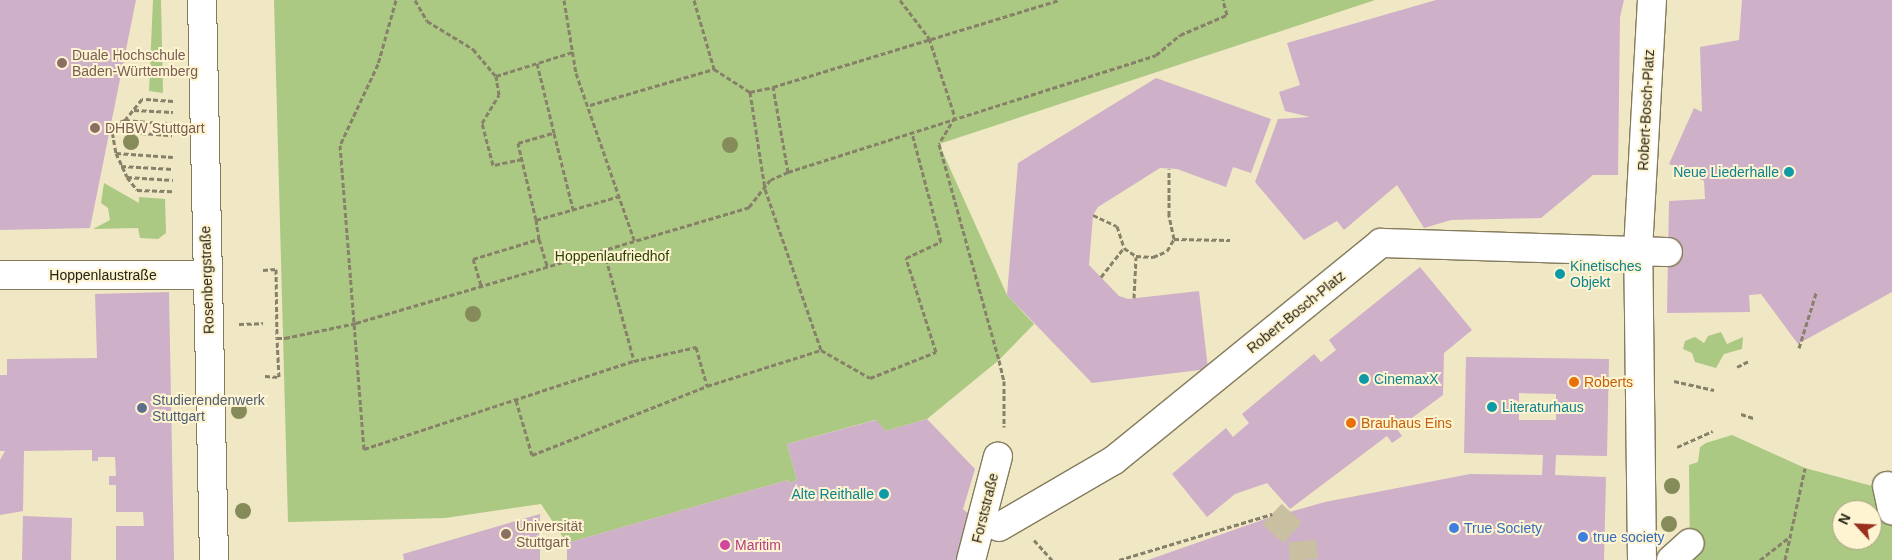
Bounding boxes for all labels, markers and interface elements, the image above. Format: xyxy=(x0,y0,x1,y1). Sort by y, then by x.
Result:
place label: Duale Hochschule Baden-Württemberg xyxy=(72,47,198,80)
street label: Robert-Bosch-Platz xyxy=(1634,49,1658,171)
marker: Duale Hochschule Baden-Württemberg xyxy=(56,57,68,69)
place label: DHBW Stuttgart xyxy=(105,120,205,136)
marker: DHBW Stuttgart xyxy=(89,122,101,134)
place label: Neue Liederhalle xyxy=(1673,164,1779,180)
marker: Neue Liederhalle xyxy=(1783,166,1795,178)
street label: Rosenbergstraße xyxy=(197,226,217,334)
park label: Hoppenlaufriedhof xyxy=(555,248,669,264)
place label: Kinetisches Objekt xyxy=(1570,258,1642,290)
street label: Hoppenlaustraße xyxy=(49,267,157,283)
street label: Robert-Bosch-Platz xyxy=(1244,267,1348,357)
marker: Kinetisches Objekt xyxy=(1554,268,1566,280)
place label: CinemaxX xyxy=(1374,371,1439,387)
marker: CinemaxX xyxy=(1358,373,1370,385)
place label: Roberts xyxy=(1584,374,1633,390)
marker: Roberts xyxy=(1568,376,1580,388)
place label: Studierendenwerk Stuttgart xyxy=(152,392,265,424)
place label: Literaturhaus xyxy=(1502,399,1584,415)
marker: Literaturhaus xyxy=(1486,401,1498,413)
marker: Studierendenwerk Stuttgart xyxy=(136,402,148,414)
place label: Brauhaus Eins xyxy=(1361,415,1452,431)
marker: Brauhaus Eins xyxy=(1345,417,1357,429)
street label: Forststraße xyxy=(968,471,1002,545)
place label: Alte Reithalle xyxy=(792,486,874,502)
marker: Alte Reithalle xyxy=(878,488,890,500)
north arrow xyxy=(1832,500,1882,550)
text: N xyxy=(1835,511,1854,527)
place label: Universität Stuttgart xyxy=(516,518,582,550)
place label: True Society xyxy=(1464,520,1542,536)
marker: True Society xyxy=(1448,522,1460,534)
marker: Universität Stuttgart xyxy=(500,528,512,540)
place label: true society xyxy=(1593,529,1665,545)
marker: true society xyxy=(1577,531,1589,543)
place label: Maritim xyxy=(735,537,781,553)
marker: Maritim xyxy=(719,539,731,551)

